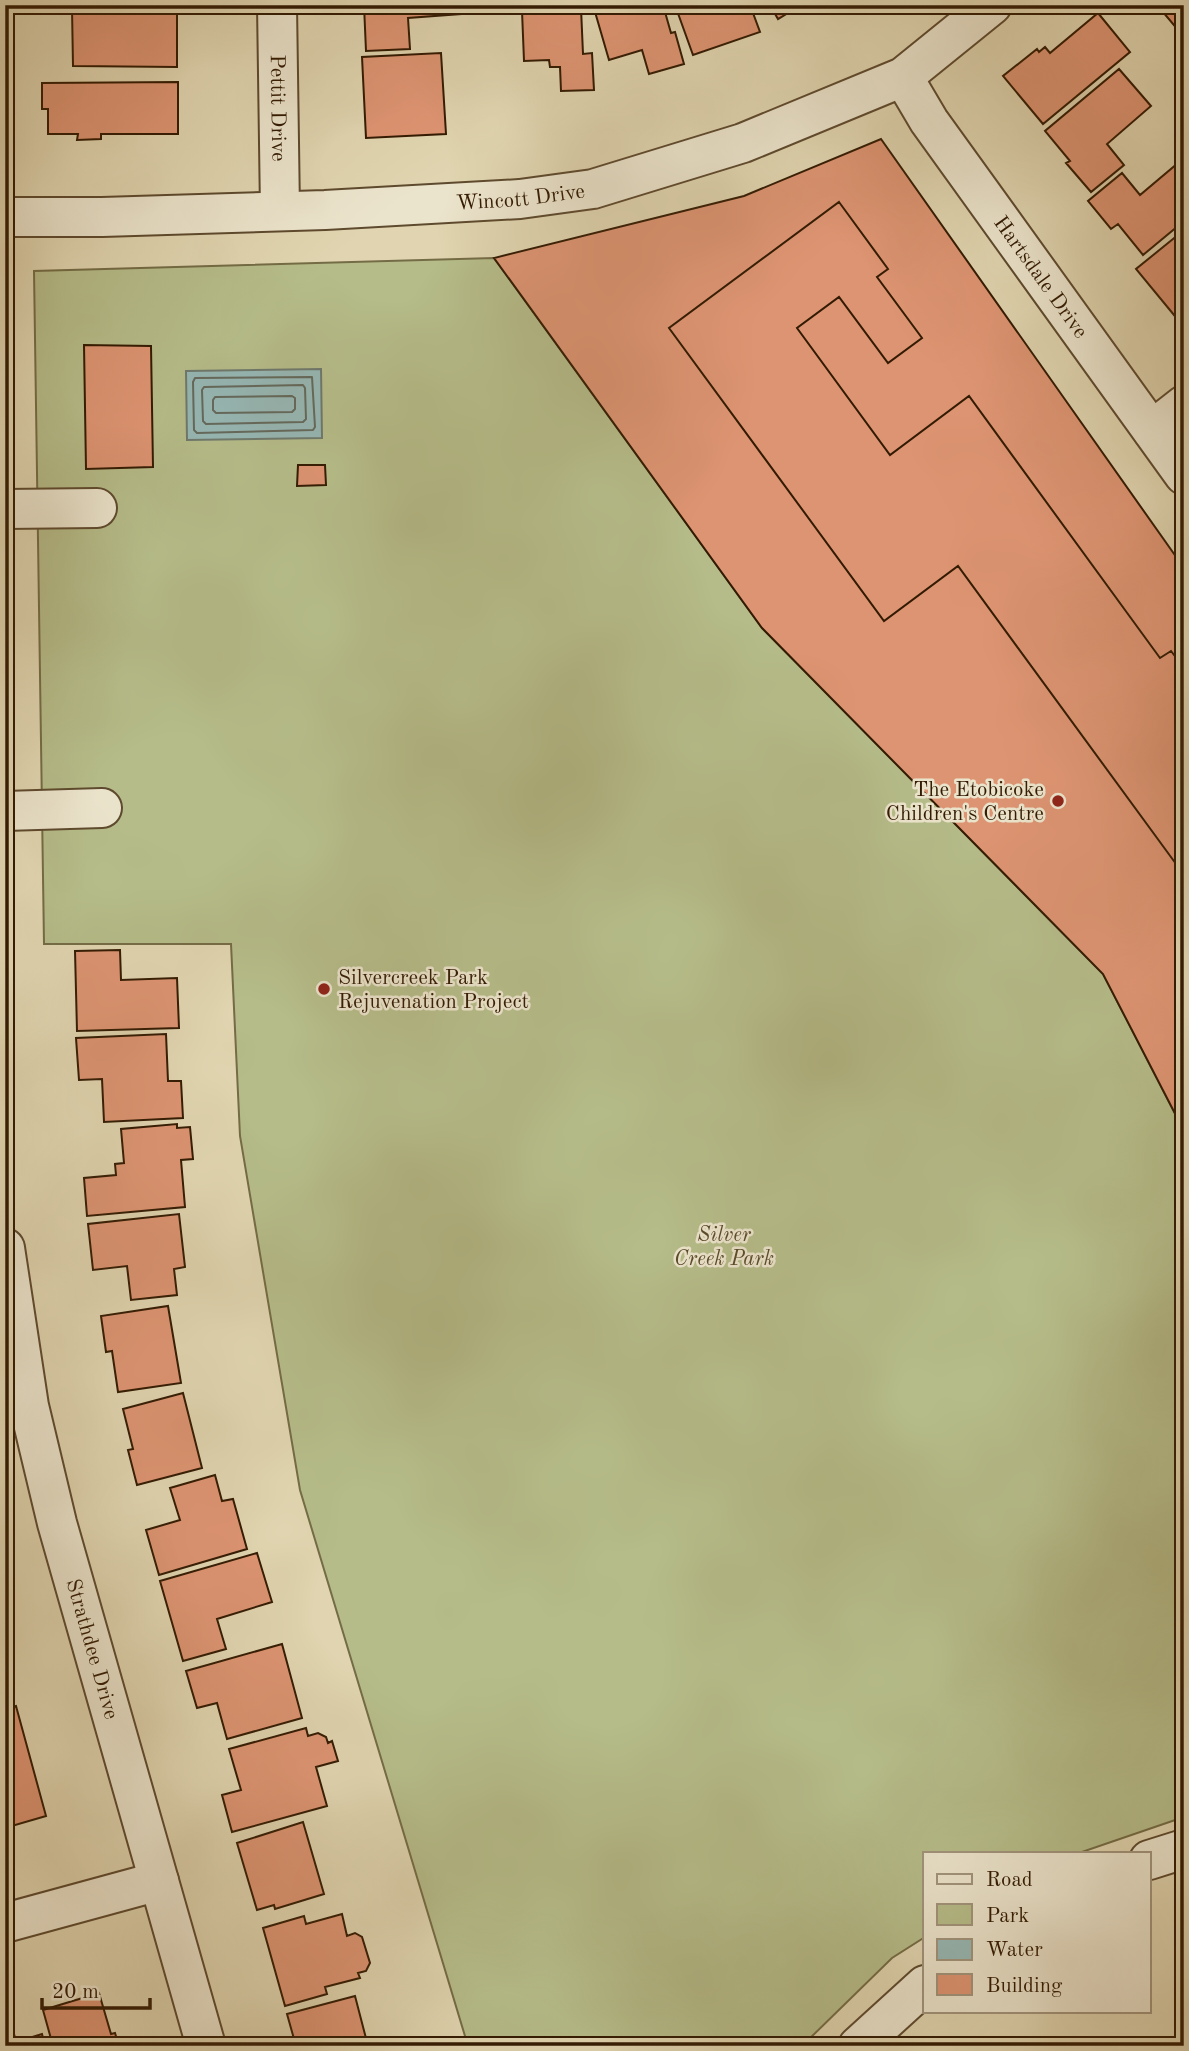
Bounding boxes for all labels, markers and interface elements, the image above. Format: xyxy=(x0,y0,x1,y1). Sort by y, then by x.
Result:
street label: Pettit Drive xyxy=(266,54,288,162)
street label: Wincott Drive xyxy=(456,181,586,215)
street label: Hartsdale Drive xyxy=(989,213,1091,343)
place label: The Etobicoke Children's Centre xyxy=(886,780,1044,825)
marker: The Etobicoke Children's Centre xyxy=(1050,793,1066,809)
place label: Silvercreek Park Rejuvenation Project xyxy=(338,968,529,1013)
marker: Silvercreek Park Rejuvenation Project xyxy=(316,981,332,997)
park label: Silver Creek Park xyxy=(674,1225,774,1270)
street label: Strathdee Drive xyxy=(61,1577,121,1722)
legend xyxy=(923,1852,1150,2012)
text: Road xyxy=(986,1870,1033,1891)
text: Park xyxy=(986,1906,1029,1927)
text: Water xyxy=(986,1940,1043,1961)
scale bar xyxy=(42,1967,150,2011)
text: Building xyxy=(986,1976,1063,1997)
text: 20 m xyxy=(52,1982,99,2003)

